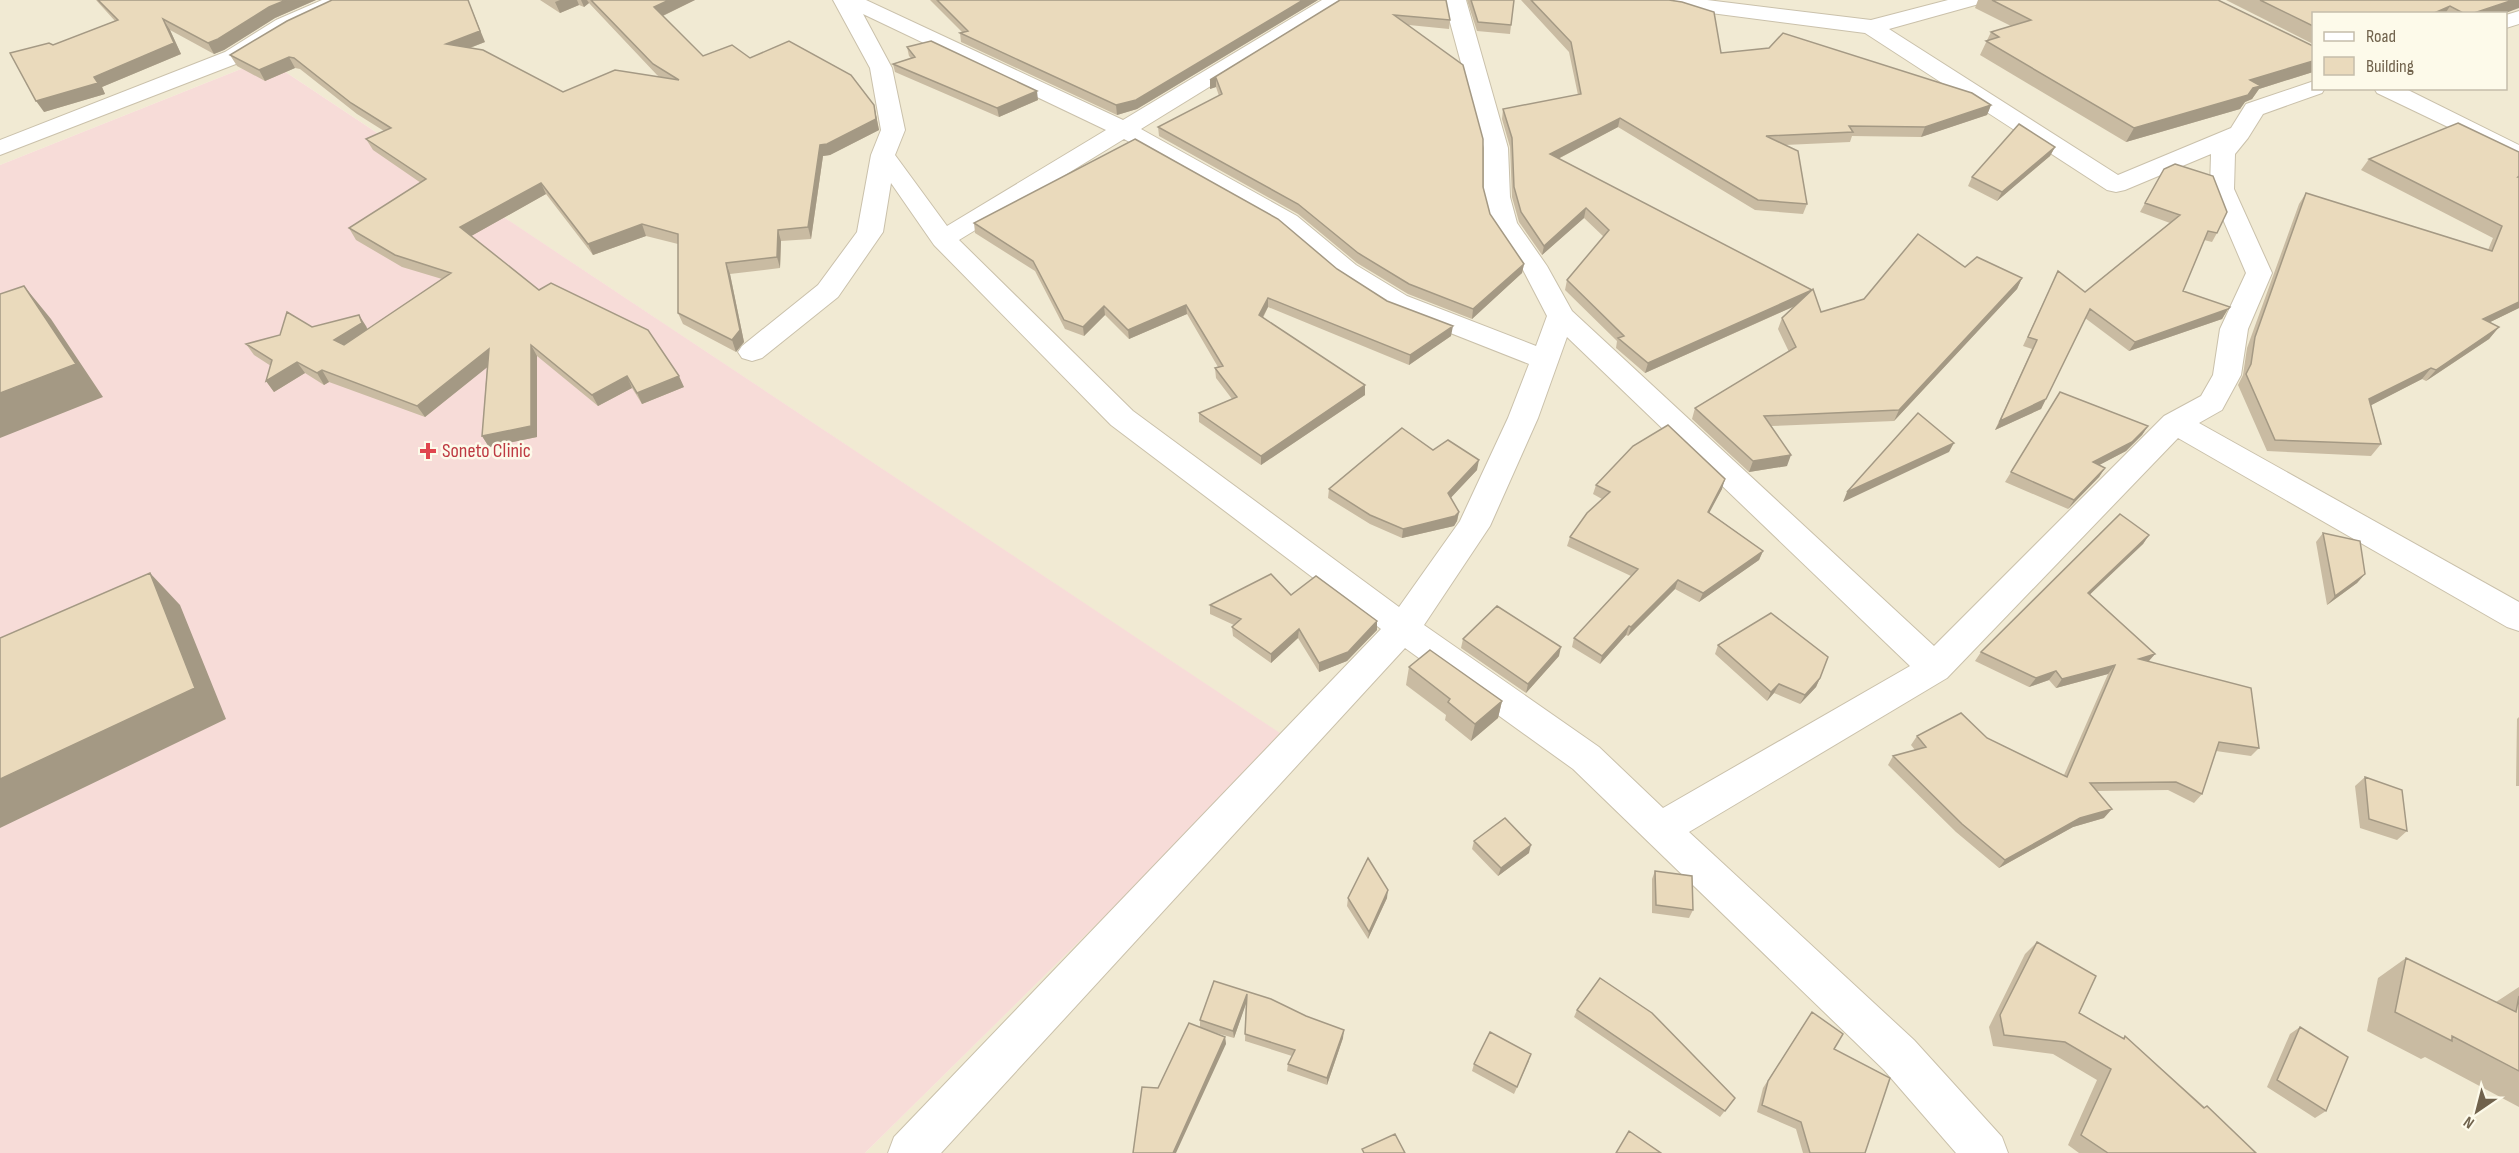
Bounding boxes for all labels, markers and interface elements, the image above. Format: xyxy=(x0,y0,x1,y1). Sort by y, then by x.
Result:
legend xyxy=(2312,12,2507,90)
text: Road xyxy=(2366,26,2396,47)
text: Building xyxy=(2366,56,2414,77)
place label: Soneto Clinic xyxy=(442,439,531,463)
marker: Soneto Clinic xyxy=(419,442,437,460)
north arrow xyxy=(2447,1081,2507,1141)
text: N xyxy=(2460,1112,2478,1132)

